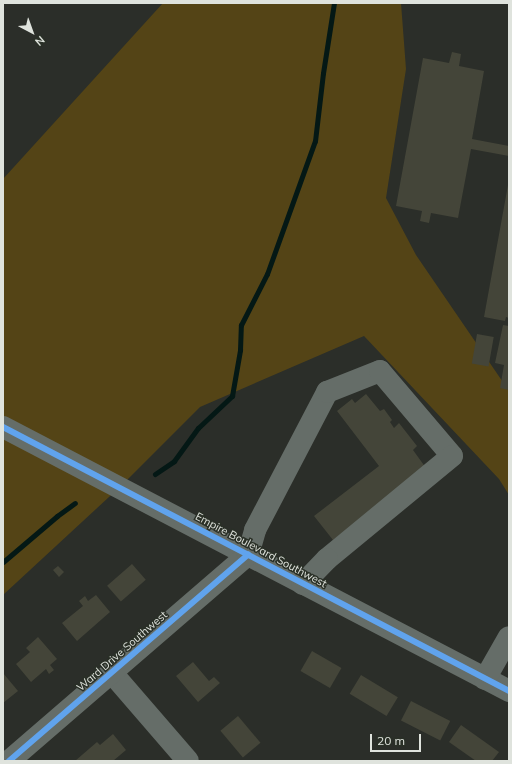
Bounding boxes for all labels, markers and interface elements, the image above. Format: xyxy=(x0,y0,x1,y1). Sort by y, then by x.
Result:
north arrow xyxy=(12,12,52,52)
text: N xyxy=(32,33,48,49)
street label: Empire Boulevard Southwest xyxy=(193,510,329,590)
street label: Ward Drive Southwest xyxy=(74,608,170,694)
scale bar xyxy=(372,726,423,752)
text: 20 m xyxy=(377,733,405,748)

